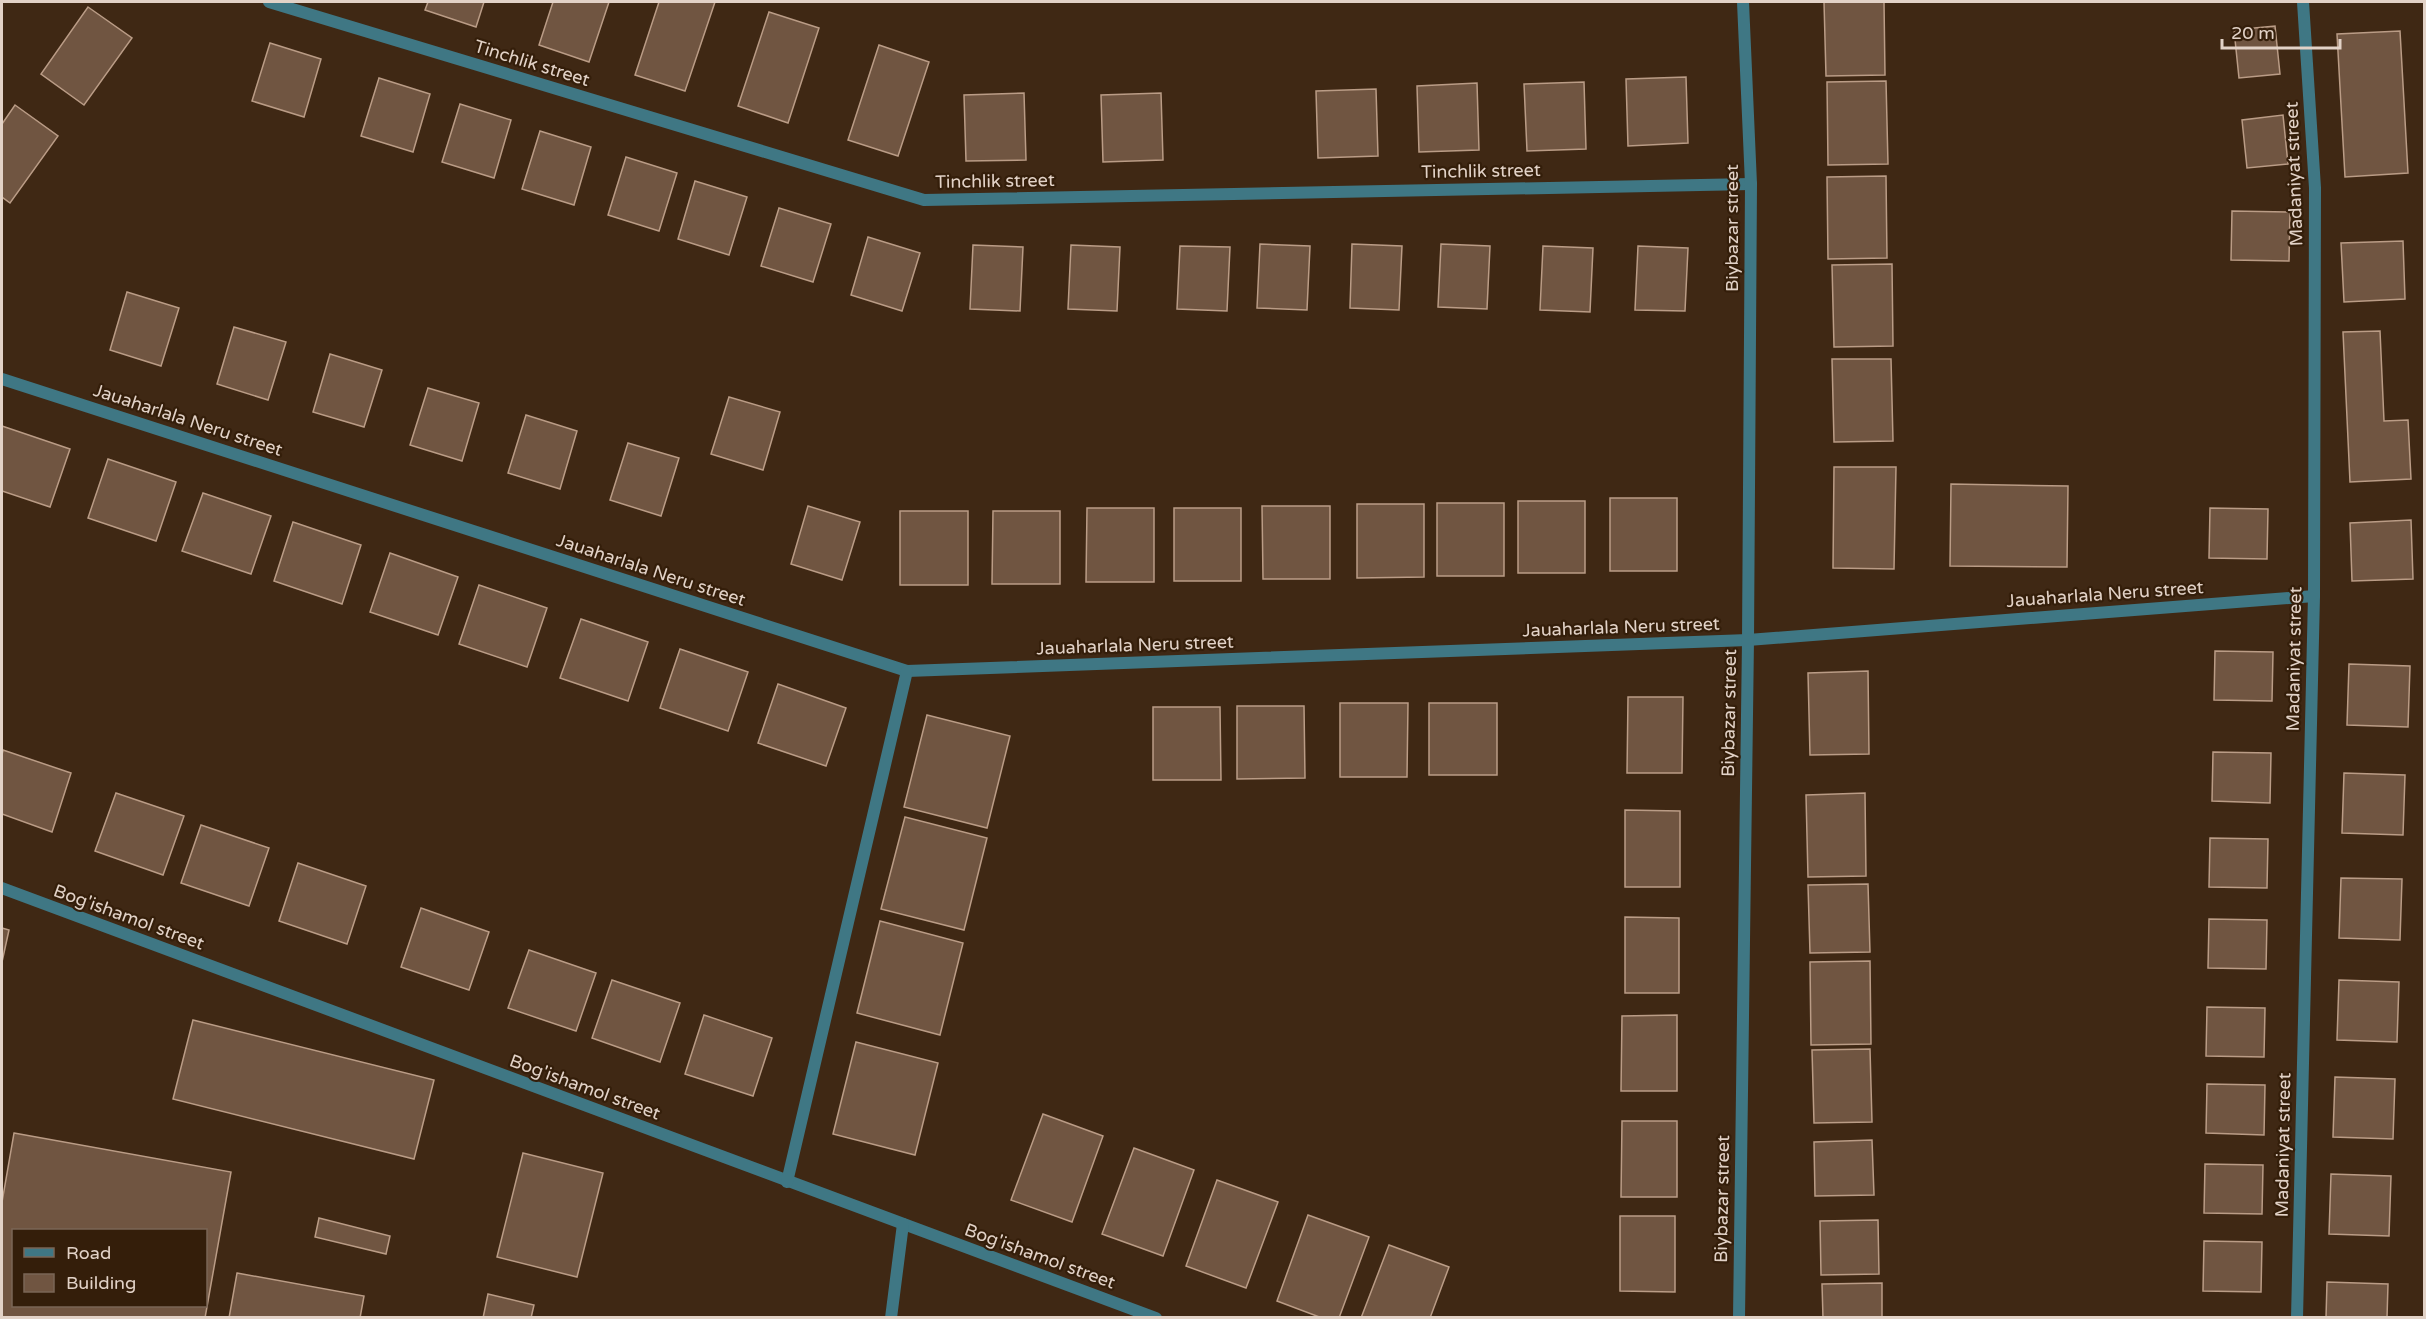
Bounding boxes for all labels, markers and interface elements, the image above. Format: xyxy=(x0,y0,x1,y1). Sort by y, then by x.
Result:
scale bar xyxy=(2222,12,2340,50)
text: 20 m xyxy=(2231,22,2275,44)
street label: Tinchlik street xyxy=(472,35,592,91)
street label: Madaniyat street xyxy=(2280,101,2308,247)
street label: Tinchlik street xyxy=(1421,159,1541,183)
street label: Biybazar street xyxy=(1721,164,1743,292)
street label: Tinchlik street xyxy=(935,169,1055,193)
street label: Jauaharlala Neru street xyxy=(91,379,285,461)
street label: Jauaharlala Neru street xyxy=(554,529,748,611)
street label: Jauaharlala Neru street xyxy=(2006,576,2204,612)
street label: Madaniyat street xyxy=(2282,586,2306,732)
street label: Jauaharlala Neru street xyxy=(1522,613,1720,641)
street label: Jauaharlala Neru street xyxy=(1036,631,1234,659)
street label: Biybazar street xyxy=(1717,649,1741,777)
street label: Bog'ishamol street xyxy=(51,879,207,955)
street label: Bog'ishamol street xyxy=(507,1049,663,1125)
street label: Madaniyat street xyxy=(2271,1072,2295,1218)
street label: Biybazar street xyxy=(1710,1135,1734,1263)
street label: Bog'ishamol street xyxy=(962,1218,1118,1294)
legend xyxy=(12,1229,207,1307)
text: Road xyxy=(66,1242,111,1264)
text: Building xyxy=(66,1272,136,1294)

